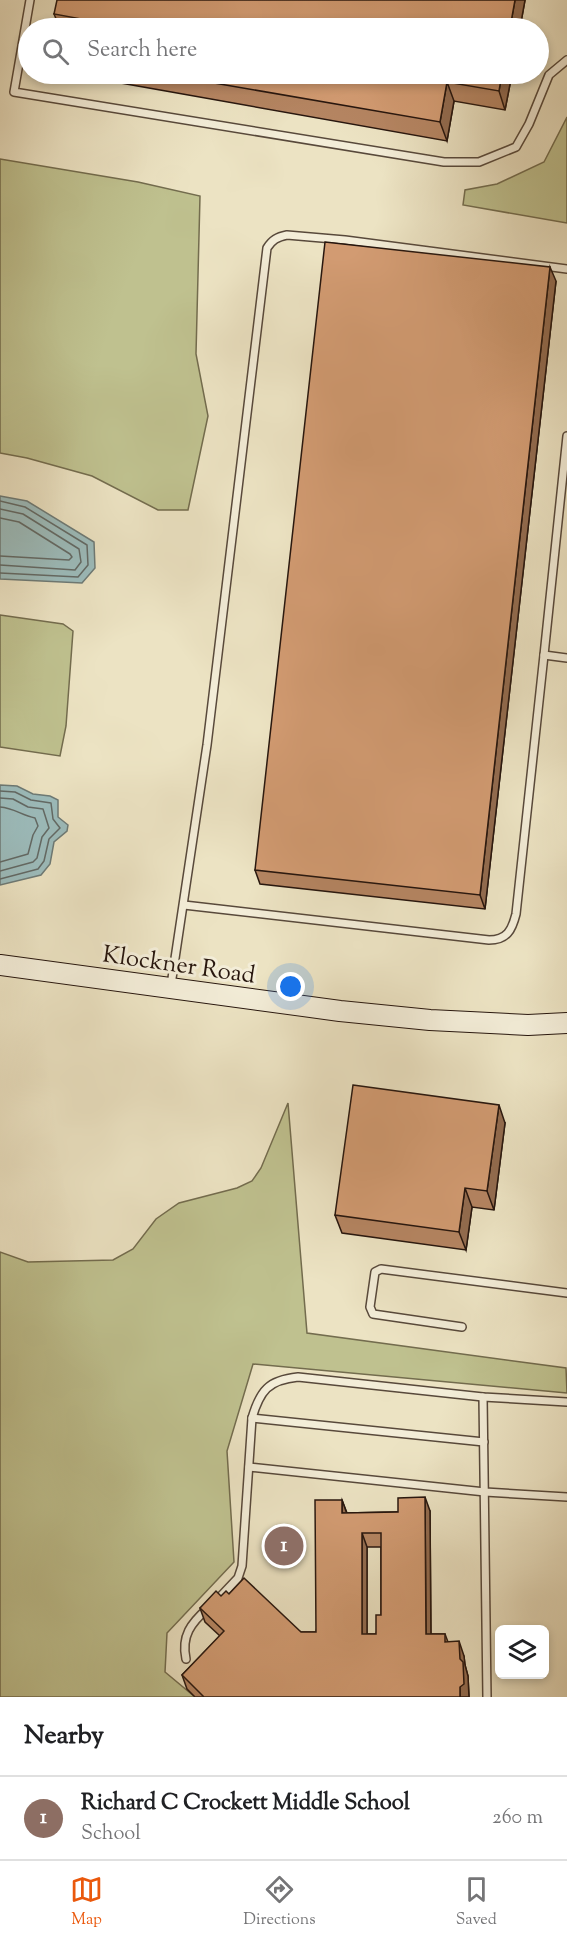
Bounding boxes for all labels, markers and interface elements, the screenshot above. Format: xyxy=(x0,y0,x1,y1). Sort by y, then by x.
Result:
search box xyxy=(18,18,549,84)
icon: search xyxy=(39,35,72,68)
text: Search here xyxy=(87,35,197,67)
street label: Klockner Road xyxy=(100,938,258,994)
your location xyxy=(276,972,305,1001)
pin: 1 xyxy=(264,1524,304,1568)
map controls xyxy=(495,1625,549,1679)
button: layers xyxy=(495,1625,549,1679)
text: Nearby xyxy=(24,1718,104,1755)
text: Richard C Crockett Middle School xyxy=(81,1788,410,1820)
text: 1 xyxy=(40,1804,47,1833)
text: 260 m xyxy=(492,1804,543,1833)
text: School xyxy=(81,1820,141,1849)
tab: Map xyxy=(70,1873,103,1932)
tab: Directions xyxy=(243,1873,316,1932)
tab: Saved xyxy=(456,1873,497,1932)

